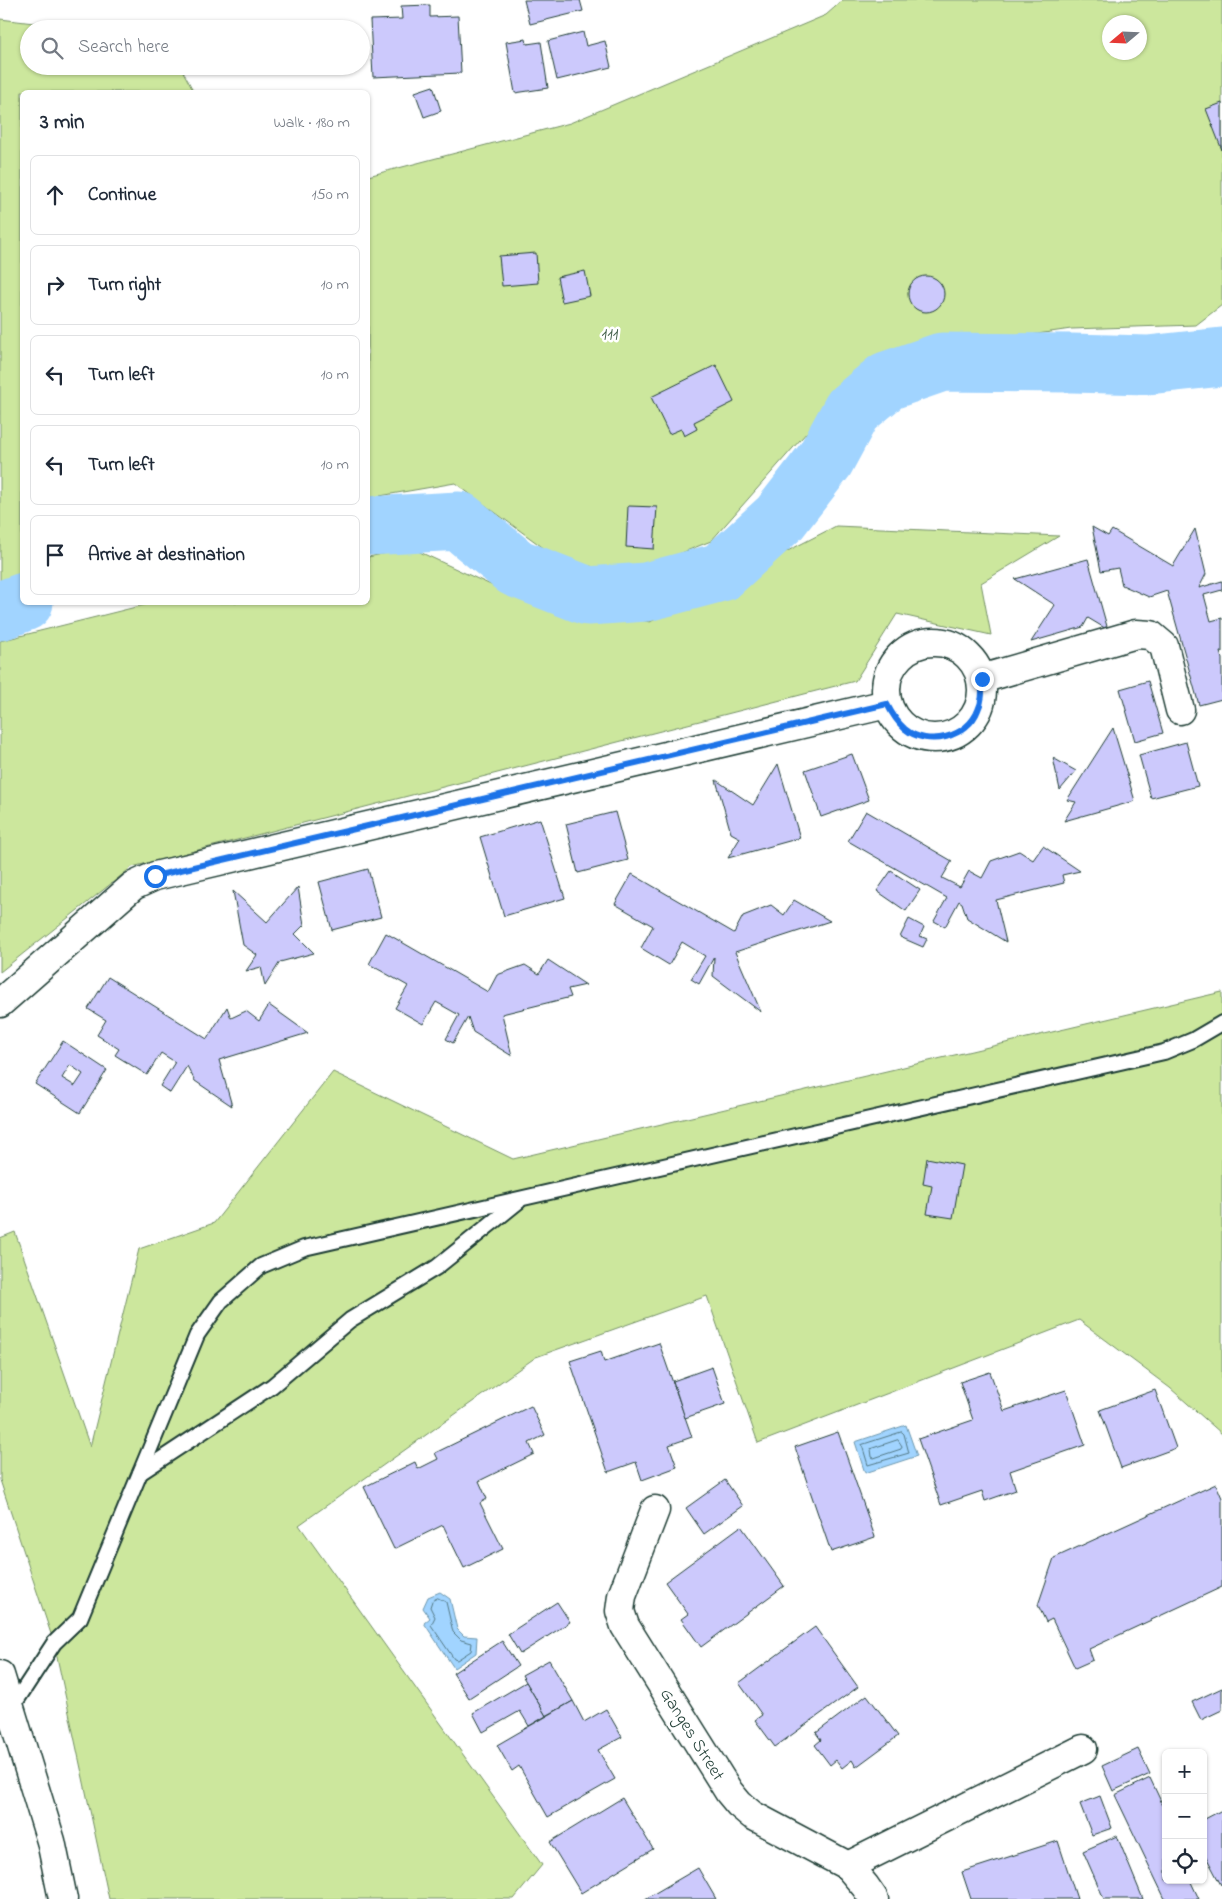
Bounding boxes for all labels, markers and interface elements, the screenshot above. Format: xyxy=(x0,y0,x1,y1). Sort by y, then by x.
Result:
north arrow xyxy=(1102,15,1147,60)
search box xyxy=(20,20,370,75)
icon: search xyxy=(38,34,66,62)
text: Search here xyxy=(78,34,169,61)
text: 3 min xyxy=(40,108,84,138)
text: Walk · 180 m xyxy=(273,111,350,135)
icon: ahead xyxy=(41,181,69,209)
text: Continue xyxy=(88,182,156,209)
text: 150 m xyxy=(311,183,349,207)
icon: right xyxy=(41,271,69,299)
text: Turn right xyxy=(88,272,161,299)
text: 10 m xyxy=(321,273,349,297)
park label: 111 xyxy=(601,322,619,348)
icon: left xyxy=(41,361,69,389)
text: Turn left xyxy=(88,362,155,389)
text: 10 m xyxy=(321,363,349,387)
icon: left xyxy=(41,451,69,479)
text: Turn left xyxy=(88,452,155,479)
text: 10 m xyxy=(321,453,349,477)
icon: arrive xyxy=(41,541,69,569)
text: Arrive at destination xyxy=(88,542,245,569)
route end xyxy=(971,668,994,691)
route start xyxy=(144,865,167,888)
street label: Ganges Street xyxy=(652,1684,730,1787)
map controls xyxy=(1162,1749,1207,1884)
button: + xyxy=(1162,1749,1207,1794)
button: − xyxy=(1162,1794,1207,1839)
button: locate xyxy=(1162,1839,1207,1884)

